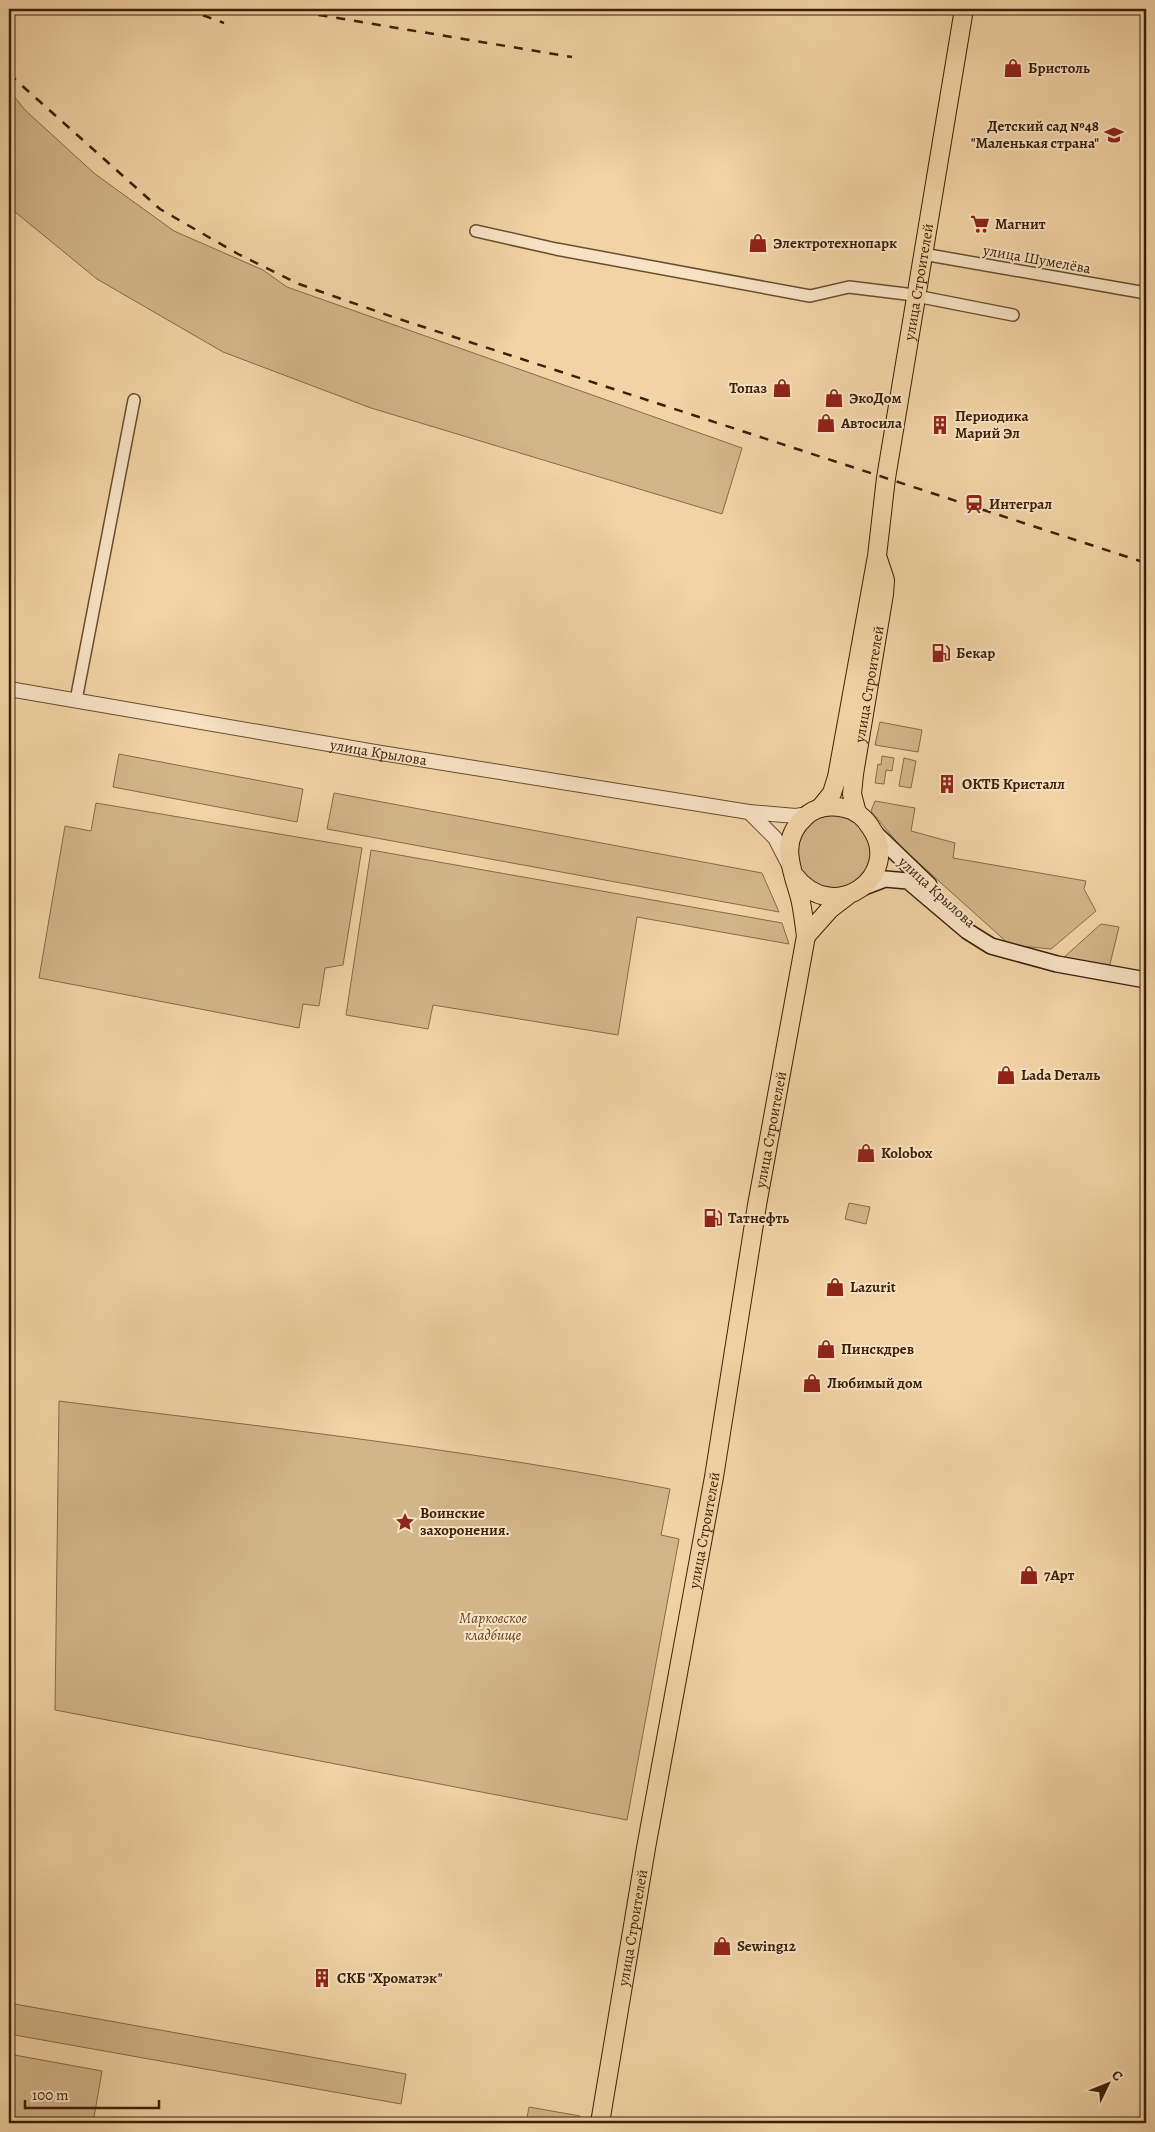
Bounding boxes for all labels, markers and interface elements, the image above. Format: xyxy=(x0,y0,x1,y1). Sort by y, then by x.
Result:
shop icon: Бристоль xyxy=(1002,57,1024,79)
place label: Бристоль xyxy=(1028,58,1090,78)
place label: Детский сад №48 "Маленькая страна" xyxy=(971,116,1099,153)
school or university icon: Детский сад №48 "Маленькая страна" xyxy=(1103,124,1125,146)
supermarket icon: Магнит xyxy=(969,213,991,235)
place label: Магнит xyxy=(995,214,1046,234)
street label: улица Строителей xyxy=(899,222,938,343)
shop icon: Электротехнопарк xyxy=(747,232,769,254)
place label: Электротехнопарк xyxy=(773,233,897,253)
street label: улица Шумелёва xyxy=(981,240,1092,278)
shop icon: Топаз xyxy=(771,377,793,399)
place label: Топаз xyxy=(729,378,767,398)
shop icon: ЭкоДом xyxy=(823,387,845,409)
place label: ЭкоДом xyxy=(849,388,902,408)
place label: Периодика Марий Эл xyxy=(955,406,1029,443)
shop icon: Автосила xyxy=(815,412,837,434)
place label: Автосила xyxy=(840,413,903,433)
building icon: Периодика Марий Эл xyxy=(929,414,951,436)
station icon: Интеграл xyxy=(963,493,985,515)
place label: Интеграл xyxy=(989,494,1052,514)
street label: улица Строителей xyxy=(849,624,889,745)
fuel station icon: Бекар xyxy=(930,642,952,664)
place label: Бекар xyxy=(956,643,995,663)
street label: улица Крылова xyxy=(328,734,428,770)
building icon: ОКТБ Кристалл xyxy=(936,773,958,795)
place label: ОКТБ Кристалл xyxy=(962,774,1065,794)
street label: улица Крылова xyxy=(893,851,980,932)
shop icon: Lada Dеталь xyxy=(995,1064,1017,1086)
place label: Lada Dеталь xyxy=(1021,1065,1100,1085)
street label: улица Строителей xyxy=(750,1069,791,1191)
shop icon: Kolobox xyxy=(855,1142,877,1164)
place label: Kolobox xyxy=(881,1143,933,1163)
fuel station icon: Татнефть xyxy=(702,1207,724,1229)
place label: Татнефть xyxy=(728,1208,789,1228)
shop icon: Lazurit xyxy=(824,1276,846,1298)
place label: Lazurit xyxy=(850,1277,896,1297)
shop icon: Пинскдрев xyxy=(815,1338,837,1360)
place label: Пинскдрев xyxy=(841,1339,914,1359)
shop icon: Любимый дом xyxy=(801,1372,823,1394)
place label: Любимый дом xyxy=(827,1373,923,1393)
street label: улица Строителей xyxy=(684,1470,725,1591)
place label: Воинские захоронения. xyxy=(420,1503,510,1540)
place icon: Воинские захоронения. xyxy=(394,1511,416,1533)
shop icon: 7Арт xyxy=(1018,1564,1040,1586)
place label: 7Арт xyxy=(1044,1565,1074,1585)
park label: Марковское кладбище xyxy=(459,1608,528,1645)
street label: улица Строителей xyxy=(613,1868,652,1989)
shop icon: Sewing12 xyxy=(711,1935,733,1957)
place label: Sewing12 xyxy=(737,1936,797,1956)
building icon: СКБ "Хроматэк" xyxy=(311,1967,333,1989)
place label: СКБ "Хроматэк" xyxy=(337,1968,443,1988)
north arrow xyxy=(1082,2060,1132,2110)
text: С xyxy=(1107,2066,1127,2085)
scale bar xyxy=(25,2077,159,2109)
text: 100 m xyxy=(32,2085,69,2105)

